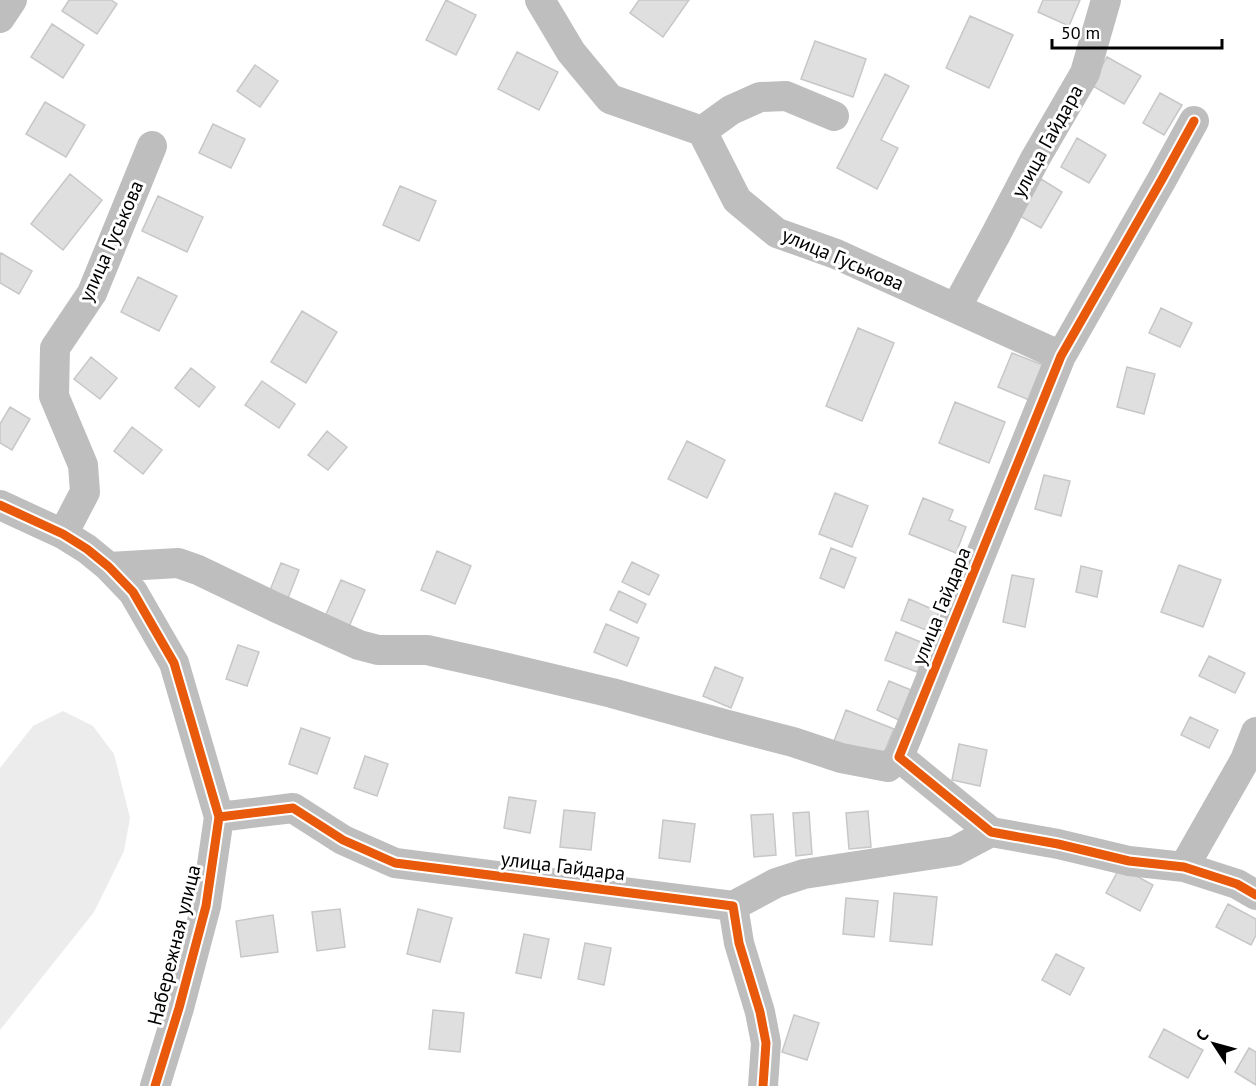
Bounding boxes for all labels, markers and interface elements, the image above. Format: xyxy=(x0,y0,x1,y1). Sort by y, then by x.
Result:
scale bar xyxy=(1052,12,1222,50)
text: 50 m xyxy=(1061,21,1100,44)
street label: улица Гайдара xyxy=(1005,80,1089,202)
street label: улица Гуськова xyxy=(73,176,149,306)
street label: улица Гуськова xyxy=(778,222,908,296)
street label: улица Гайдара xyxy=(905,543,977,669)
street label: улица Гайдара xyxy=(499,845,627,887)
street label: Набережная улица xyxy=(141,862,207,1028)
north arrow xyxy=(1184,1014,1244,1074)
text: С xyxy=(1191,1026,1213,1045)

